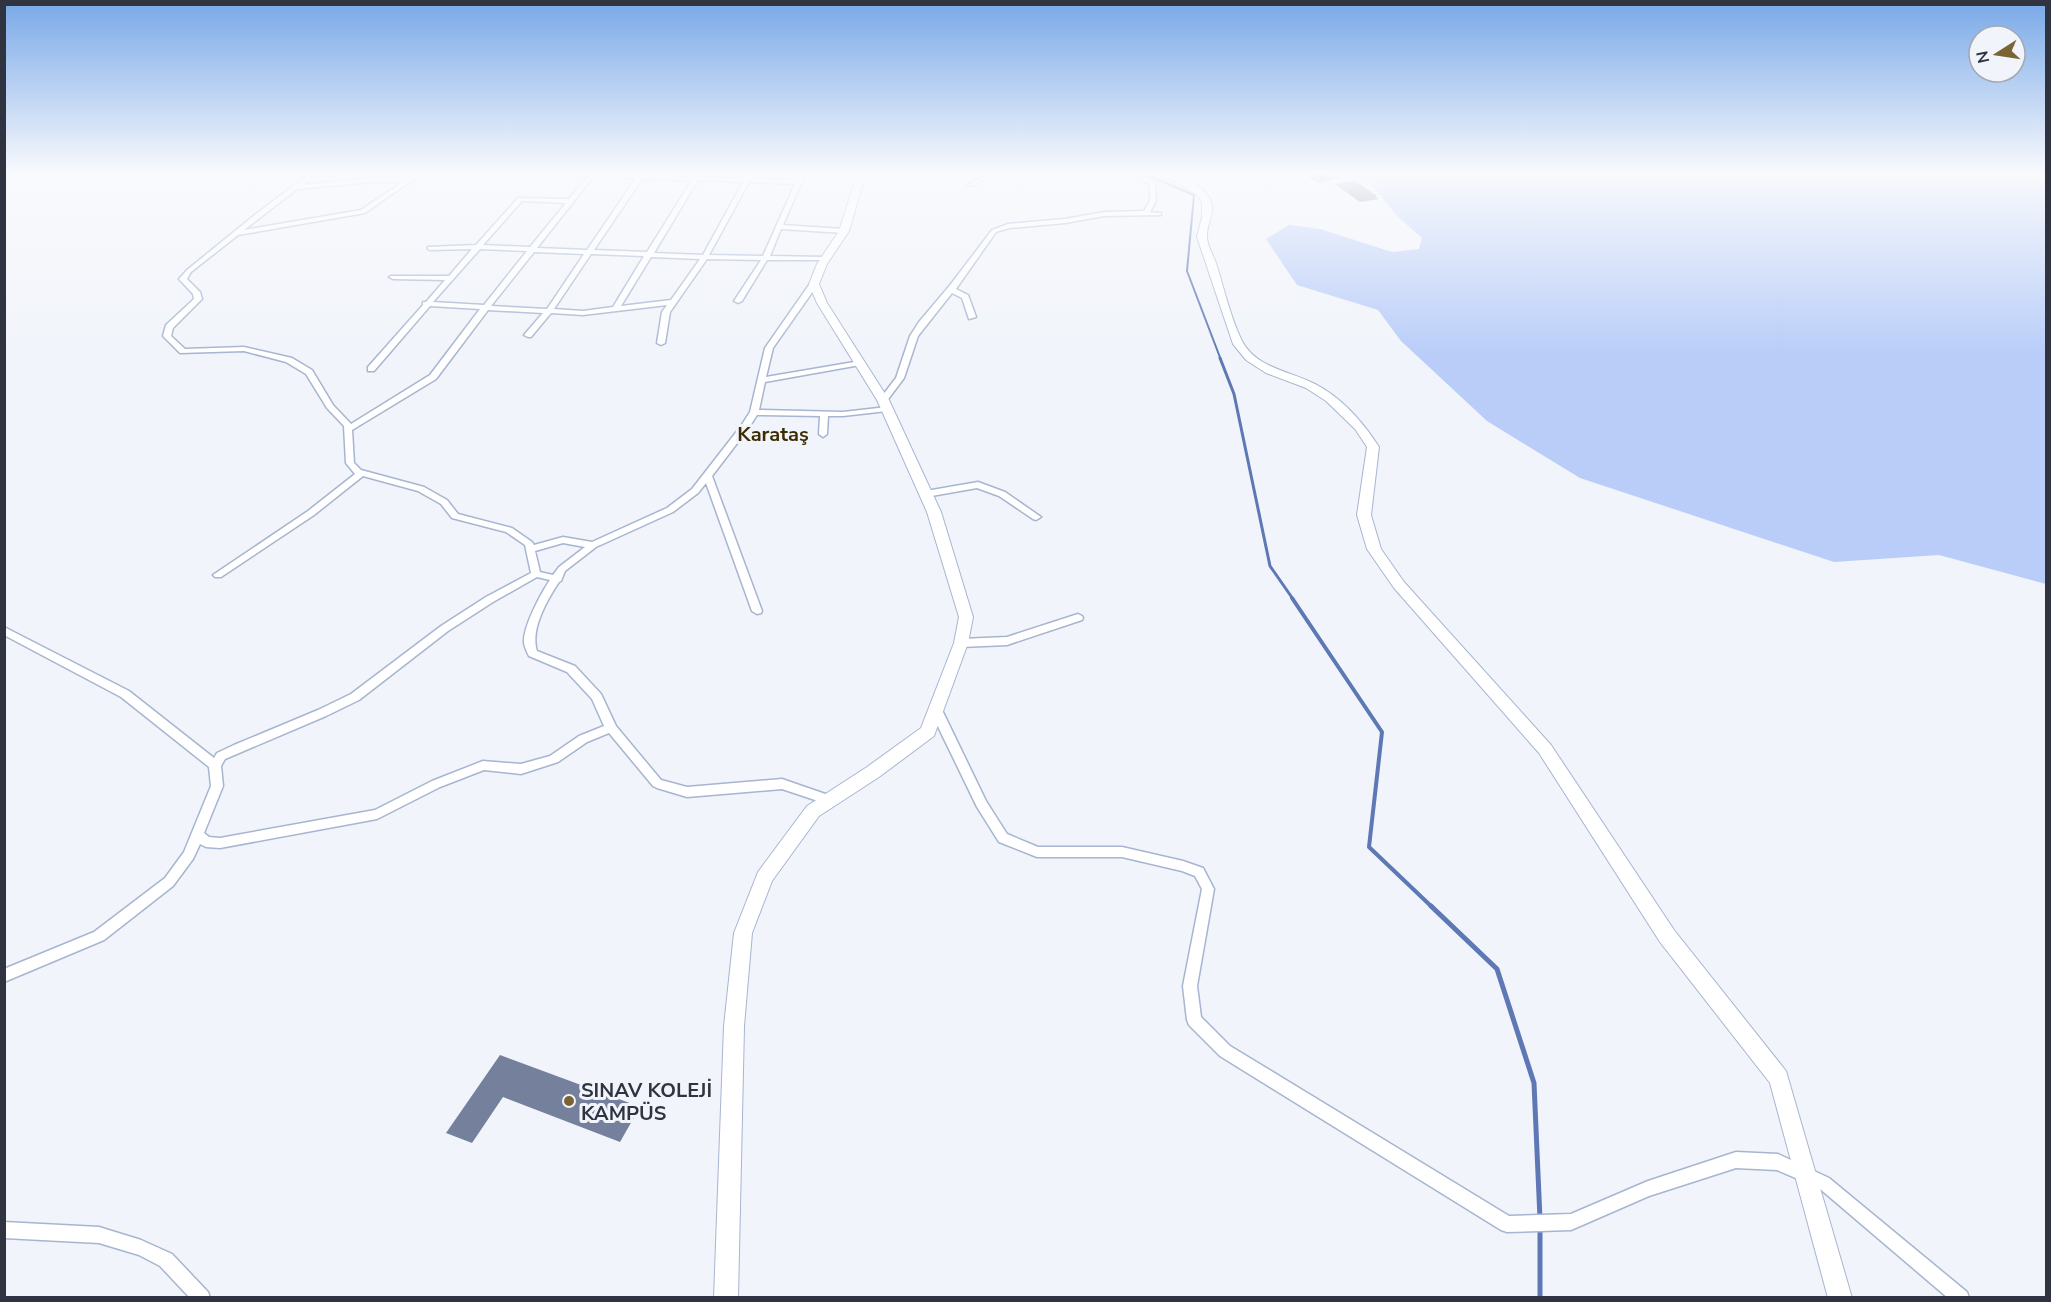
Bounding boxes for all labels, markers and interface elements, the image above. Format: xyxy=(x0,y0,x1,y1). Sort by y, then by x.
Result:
north arrow xyxy=(1967,24,2027,84)
text: N xyxy=(1971,49,1995,65)
district label: Karataş xyxy=(737,421,809,448)
place label: SINAV KOLEJİ KAMPÜS xyxy=(581,1077,712,1127)
marker: SINAV KOLEJİ KAMPÜS xyxy=(562,1094,576,1108)

